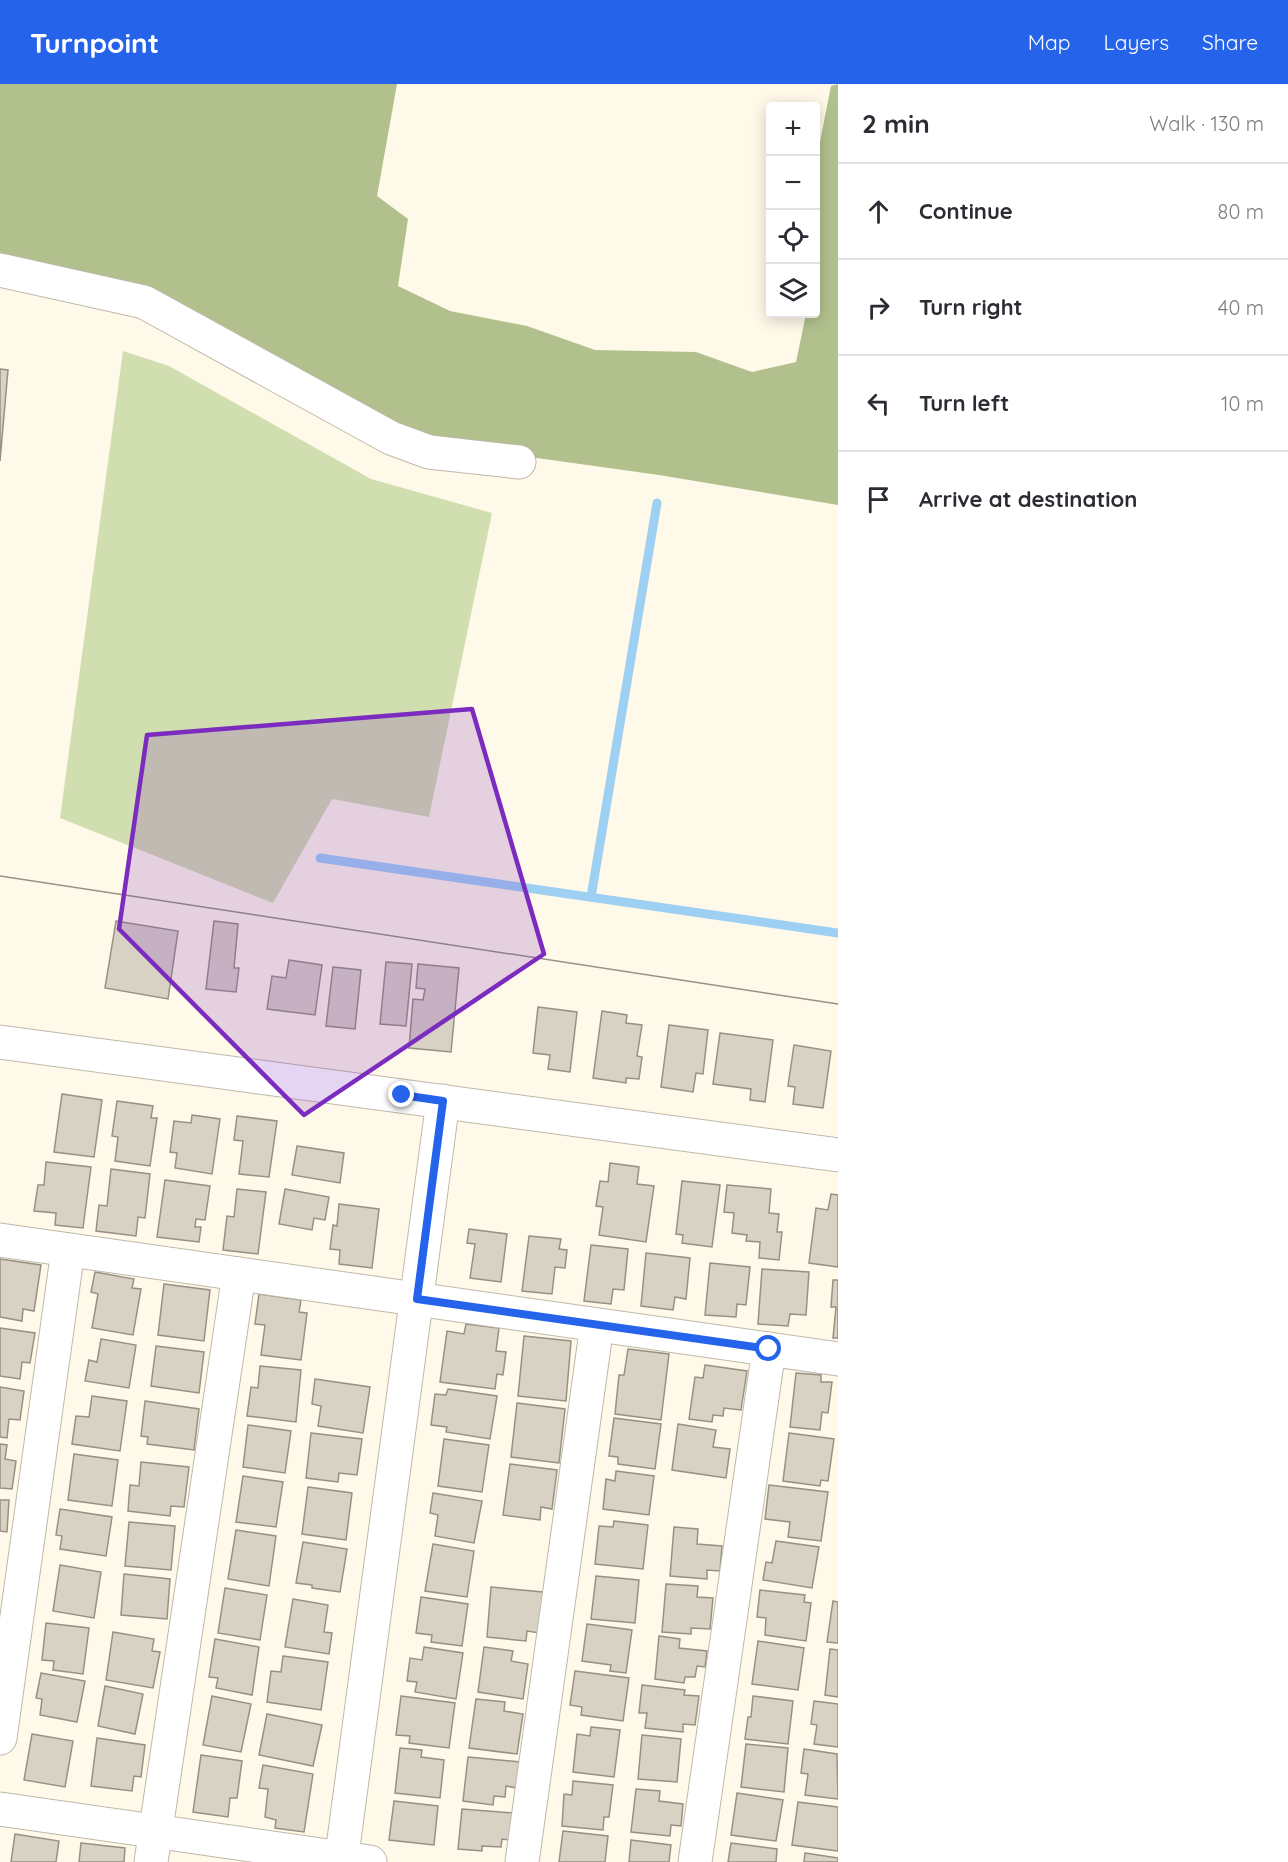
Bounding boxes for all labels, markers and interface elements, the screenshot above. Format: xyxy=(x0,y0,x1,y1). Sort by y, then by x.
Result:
text: Turnpoint xyxy=(30,25,159,60)
text: Map xyxy=(1028,29,1071,55)
text: Layers xyxy=(1104,29,1169,55)
text: Share xyxy=(1202,29,1258,55)
map controls xyxy=(766,102,820,318)
button: + xyxy=(766,102,820,156)
text: 2 min xyxy=(862,107,930,140)
text: Walk · 130 m xyxy=(1149,111,1264,136)
button: − xyxy=(766,156,820,210)
icon: ahead xyxy=(862,195,895,228)
text: Continue xyxy=(919,197,1013,225)
text: 80 m xyxy=(1218,199,1264,224)
button: locate xyxy=(766,210,820,264)
button: layers xyxy=(766,264,820,318)
icon: right xyxy=(862,291,895,324)
text: Turn right xyxy=(919,293,1023,321)
text: 40 m xyxy=(1218,295,1264,320)
icon: left xyxy=(862,387,895,420)
text: Turn left xyxy=(919,389,1009,417)
text: 10 m xyxy=(1221,391,1264,416)
icon: arrive xyxy=(862,483,895,516)
text: Arrive at destination xyxy=(919,485,1137,513)
route end xyxy=(388,1081,414,1107)
route start xyxy=(755,1335,781,1361)

